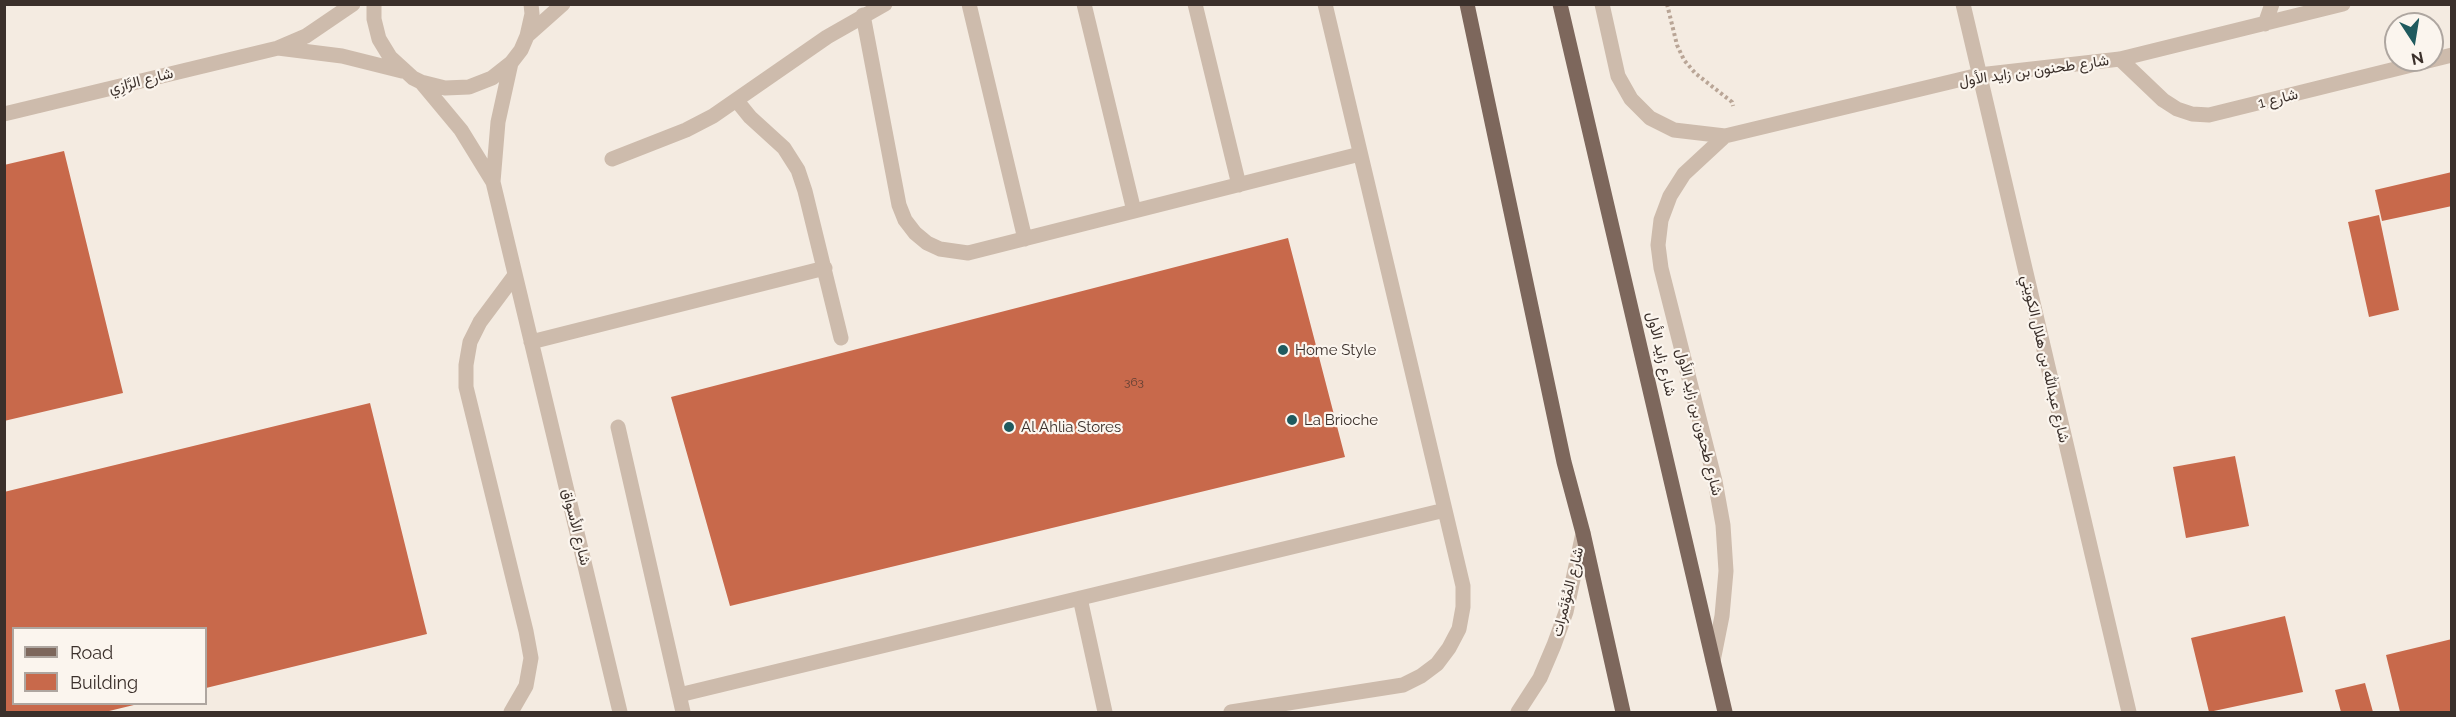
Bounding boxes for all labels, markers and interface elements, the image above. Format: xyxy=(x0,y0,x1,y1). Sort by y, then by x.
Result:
north arrow xyxy=(2384,12,2444,72)
text: N xyxy=(2409,48,2425,69)
street label: شارع طحنون بن زايد الأول xyxy=(1958,52,2110,90)
street label: شارع الرَّازِي xyxy=(107,64,175,98)
street label: شارع 1 xyxy=(2256,85,2300,113)
street label: شارع عبدالله بن هلال الكويتي xyxy=(2017,273,2073,445)
street label: شارع زايد الأول xyxy=(1643,310,1679,398)
place label: Home Style xyxy=(1295,341,1376,359)
marker: Home Style xyxy=(1276,343,1290,357)
street label: شارع طحنون بن زايد الأول xyxy=(1672,347,1726,497)
house number: 363 xyxy=(1124,375,1144,389)
place label: La Brioche xyxy=(1304,411,1378,429)
marker: La Brioche xyxy=(1285,413,1299,427)
place label: Al Ahlia Stores xyxy=(1021,418,1121,436)
marker: Al Ahlia Stores xyxy=(1002,420,1016,434)
street label: شارع الأسواق xyxy=(558,487,594,567)
street label: شارع المُؤتَمرات xyxy=(1548,545,1588,639)
legend xyxy=(12,627,207,705)
text: Road xyxy=(70,642,113,663)
text: Building xyxy=(70,672,138,693)

